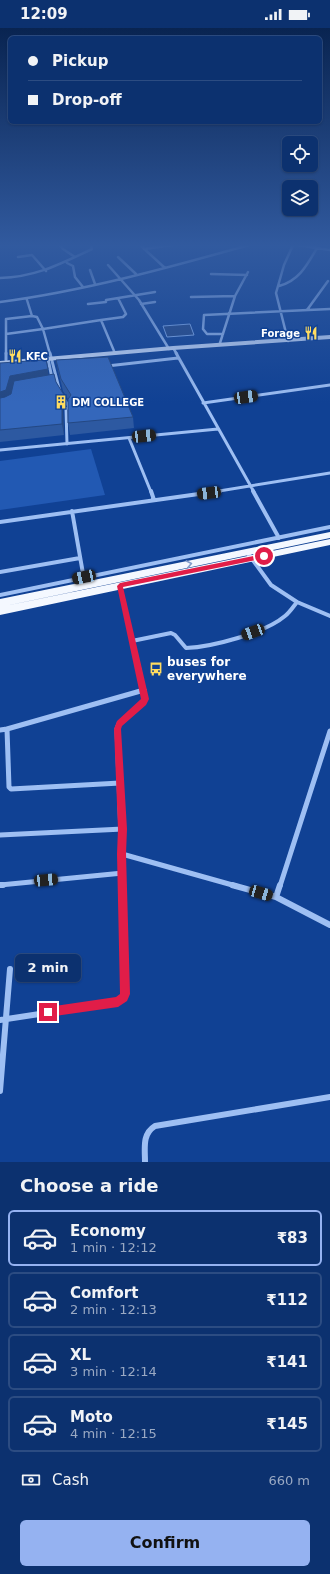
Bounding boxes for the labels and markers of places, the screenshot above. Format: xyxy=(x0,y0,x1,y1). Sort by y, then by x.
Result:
restaurant icon: Forage xyxy=(303,325,319,341)
place label: Forage xyxy=(261,328,300,339)
restaurant icon: KFC xyxy=(7,348,23,364)
place label: KFC xyxy=(26,351,48,362)
building icon: DM COLLEGE xyxy=(53,394,69,410)
place label: DM COLLEGE xyxy=(72,397,144,408)
place label: buses for everywhere xyxy=(167,655,247,683)
bus stop icon: buses for everywhere xyxy=(148,661,164,677)

